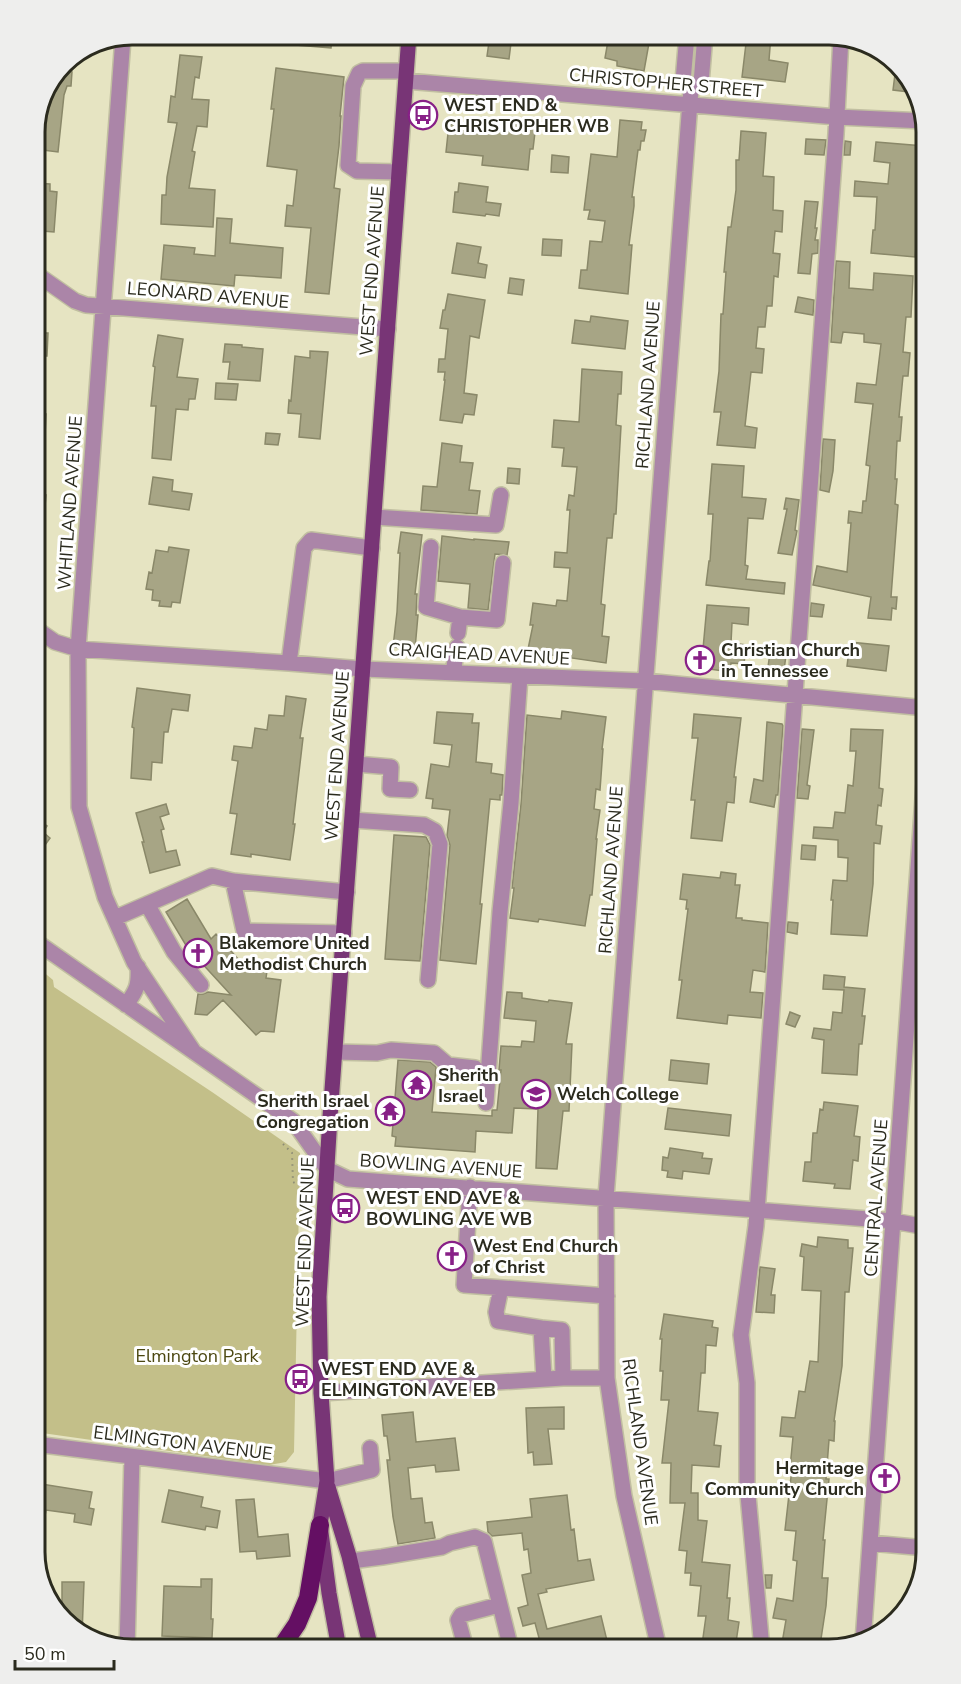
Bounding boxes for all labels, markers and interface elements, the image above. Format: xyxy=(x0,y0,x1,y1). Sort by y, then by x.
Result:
street label: CHRISTOPHER STREET xyxy=(568,63,764,103)
place label: WEST END & CHRISTOPHER WB xyxy=(444,93,609,138)
bus stop icon: WEST END & CHRISTOPHER WB xyxy=(407,99,439,131)
street label: WEST END AVENUE xyxy=(354,185,390,357)
street label: LEONARD AVENUE xyxy=(126,276,290,314)
street label: RICHLAND AVENUE xyxy=(630,300,666,470)
street label: WHITLAND AVENUE xyxy=(52,415,88,591)
street label: CRAIGHEAD AVENUE xyxy=(388,637,570,671)
place label: Christian Church in Tennessee xyxy=(721,638,860,683)
church icon: Christian Church in Tennessee xyxy=(684,644,716,676)
street label: WEST END AVENUE xyxy=(319,670,355,842)
street label: RICHLAND AVENUE xyxy=(593,785,629,955)
place label: Blakemore United Methodist Church xyxy=(219,931,370,976)
church icon: Blakemore United Methodist Church xyxy=(182,937,214,969)
place label: Sherith Israel xyxy=(438,1063,499,1108)
temple icon: Sherith Israel xyxy=(401,1069,433,1101)
school or university icon: Welch College xyxy=(520,1078,552,1110)
place label: Welch College xyxy=(557,1082,679,1106)
place label: Sherith Israel Congregation xyxy=(256,1089,369,1134)
temple icon: Sherith Israel Congregation xyxy=(374,1095,406,1127)
street label: CENTRAL AVENUE xyxy=(859,1118,893,1278)
street label: BOWLING AVENUE xyxy=(359,1148,523,1184)
street label: WEST END AVENUE xyxy=(290,1157,320,1327)
place label: WEST END AVE & BOWLING AVE WB xyxy=(366,1186,532,1231)
bus stop icon: WEST END AVE & BOWLING AVE WB xyxy=(329,1192,361,1224)
place label: West End Church of Christ xyxy=(473,1234,618,1279)
church icon: West End Church of Christ xyxy=(436,1240,468,1272)
park label: Elmington Park xyxy=(135,1344,260,1368)
place label: WEST END AVE & ELMINGTON AVE EB xyxy=(321,1357,496,1402)
street label: RICHLAND AVENUE xyxy=(616,1357,664,1527)
bus stop icon: WEST END AVE & ELMINGTON AVE EB xyxy=(284,1363,316,1395)
street label: ELMINGTON AVENUE xyxy=(92,1420,274,1466)
place label: Hermitage Community Church xyxy=(704,1456,864,1501)
church icon: Hermitage Community Church xyxy=(869,1462,901,1494)
scale bar xyxy=(15,1633,114,1671)
text: 50 m xyxy=(24,1642,66,1666)

